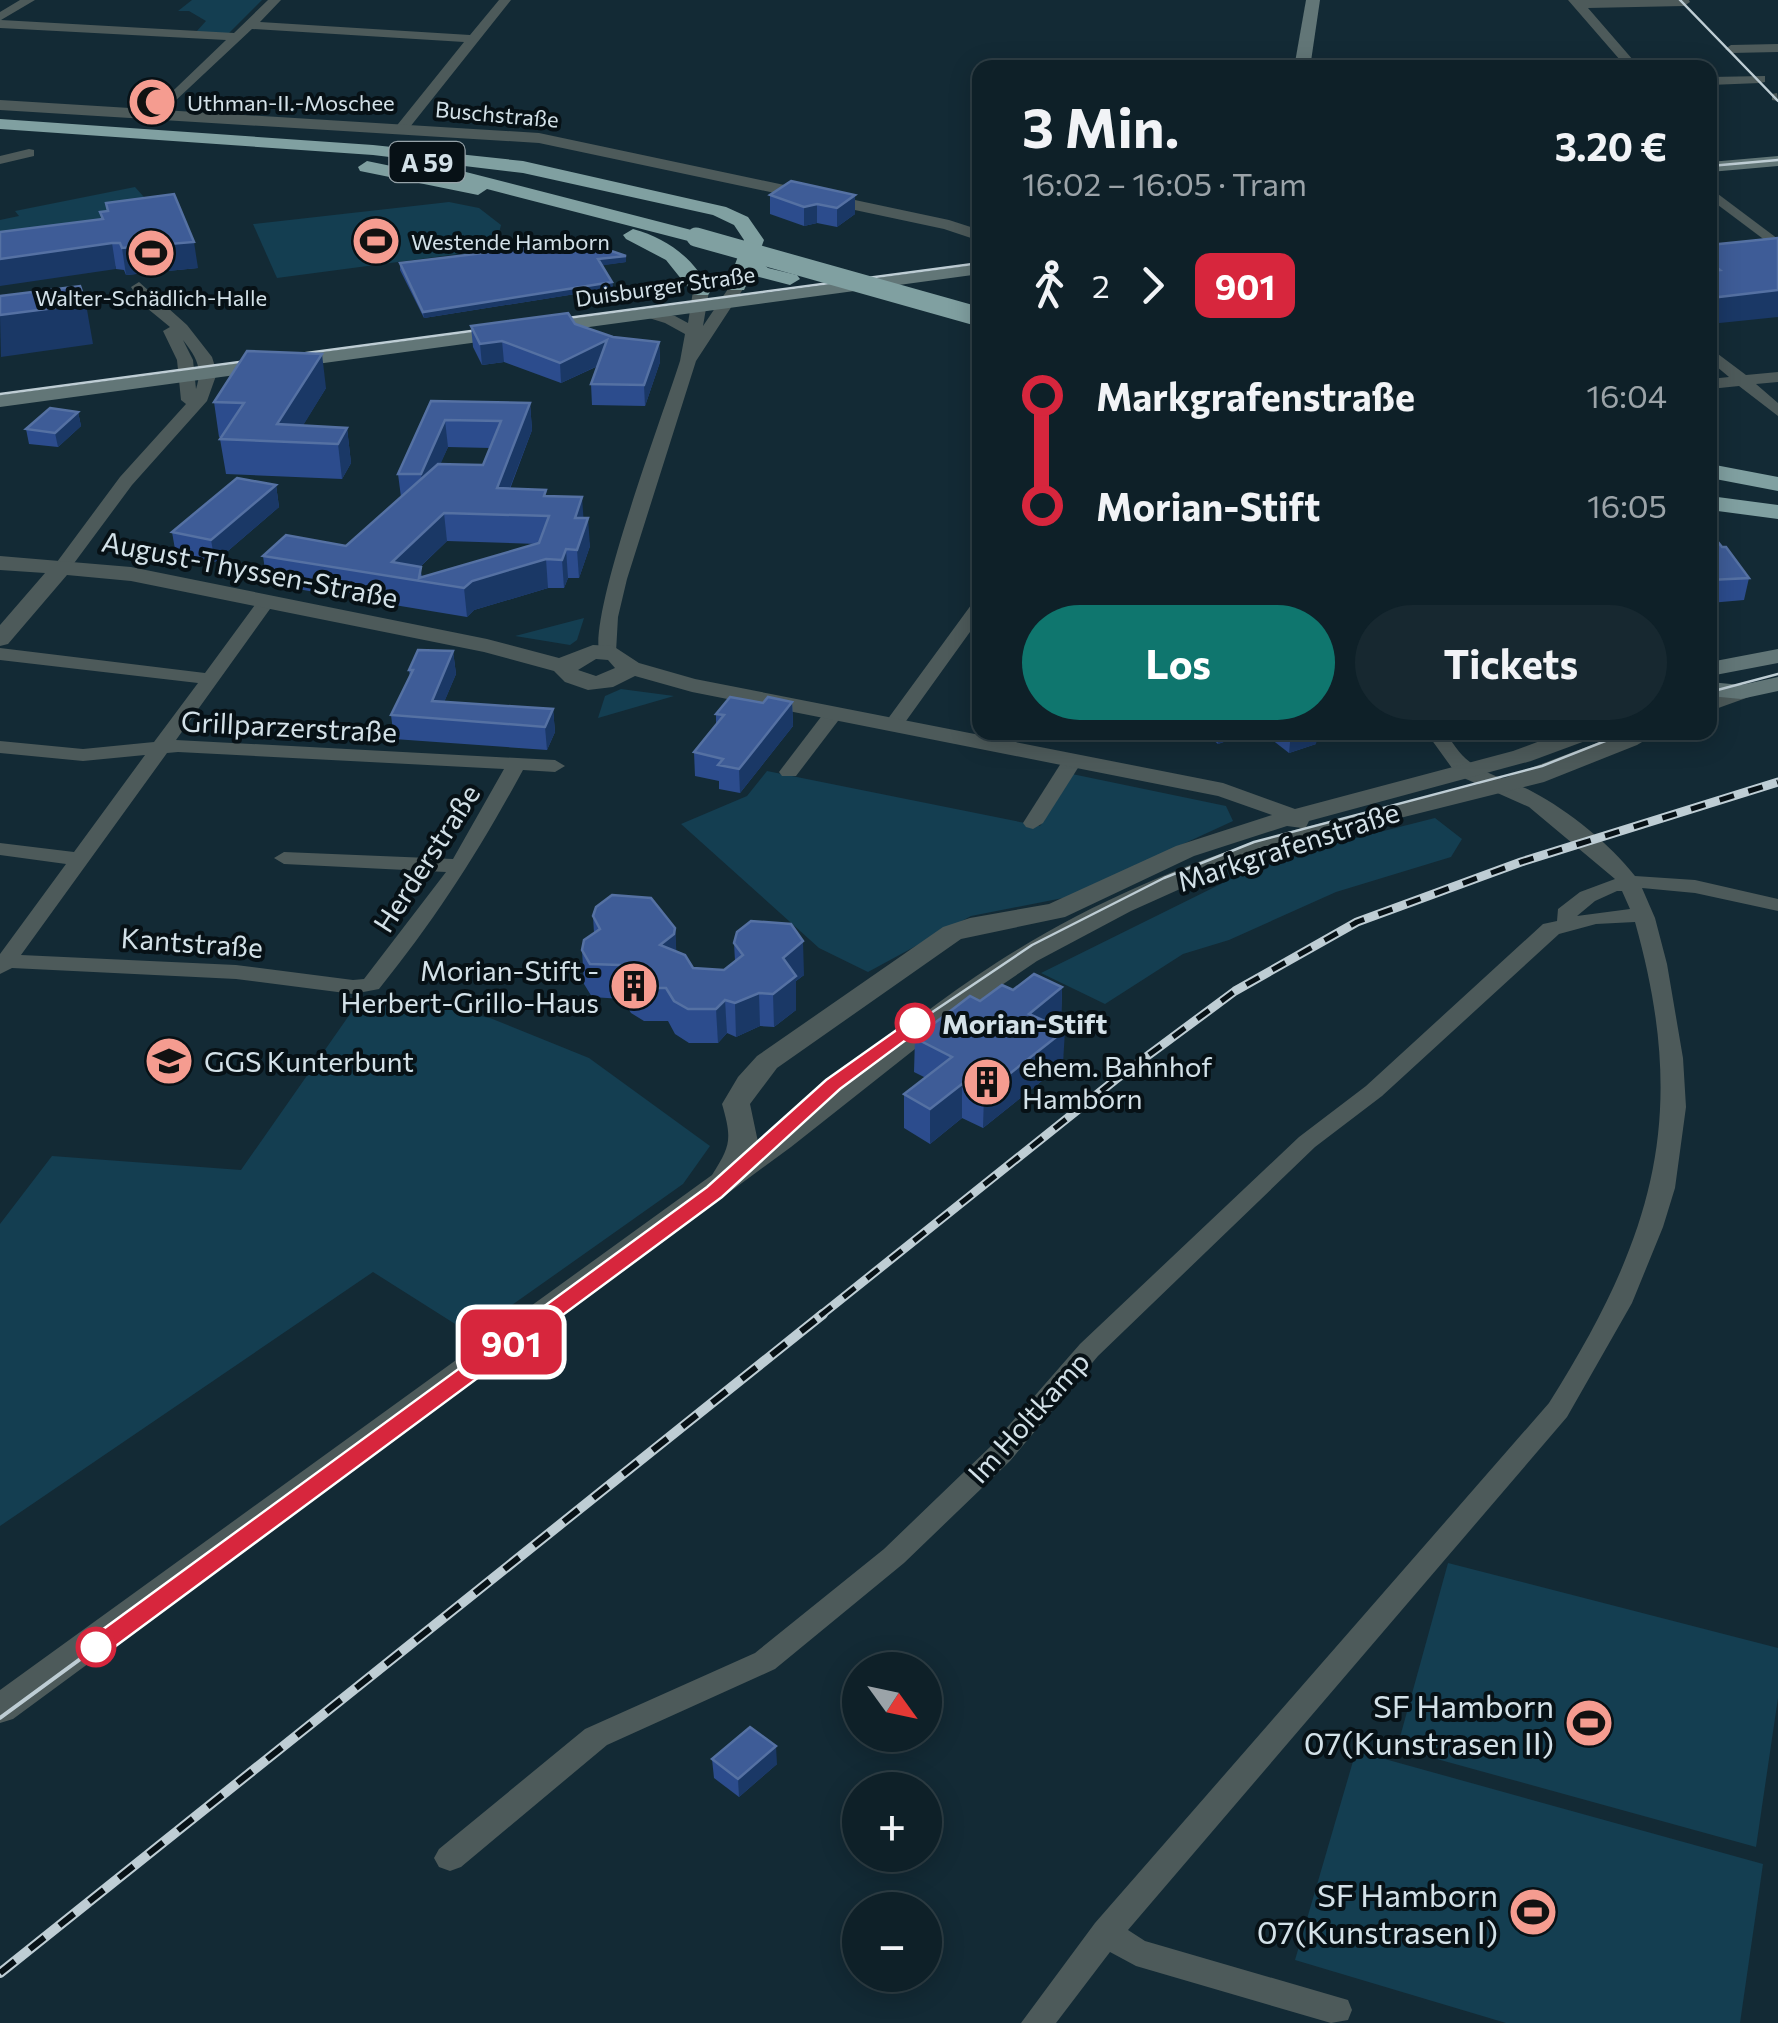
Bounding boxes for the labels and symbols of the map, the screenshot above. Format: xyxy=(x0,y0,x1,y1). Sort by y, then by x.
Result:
mosque icon: Uthman-II.-Moschee xyxy=(126,76,178,128)
place label: Uthman-II.-Moschee xyxy=(187,89,395,116)
street label: Buschstraße xyxy=(434,95,560,133)
road number: A 59 xyxy=(390,142,464,182)
sports icon: Westende Hamborn xyxy=(350,215,402,267)
sports icon: Walter-Schädlich-Halle xyxy=(125,227,177,279)
place label: Westende Hamborn xyxy=(411,228,610,255)
street label: Duisburger Straße xyxy=(573,260,757,312)
place label: Walter-Schädlich-Halle xyxy=(35,284,267,311)
street label: August-Thyssen-Straße xyxy=(99,524,401,614)
street label: Grillparzerstraße xyxy=(180,703,398,749)
street label: Herderstraße xyxy=(366,778,486,938)
street label: Markgrafenstraße xyxy=(1173,794,1403,898)
street label: Kantstraße xyxy=(120,920,264,964)
place label: Morian-Stift - Herbert-Grillo-Haus xyxy=(341,953,599,1019)
building icon: Morian-Stift - Herbert-Grillo-Haus xyxy=(608,960,660,1012)
marker: Morian-Stift xyxy=(896,1004,934,1042)
place label: Morian-Stift xyxy=(942,1006,1107,1040)
school or university icon: GGS Kunterbunt xyxy=(143,1035,195,1087)
place label: GGS Kunterbunt xyxy=(204,1044,414,1078)
place label: ehem. Bahnhof Hamborn xyxy=(1022,1049,1212,1115)
building icon: ehem. Bahnhof Hamborn xyxy=(961,1056,1013,1108)
line badge: 901 xyxy=(454,1310,568,1374)
street label: Im Holtkamp xyxy=(960,1344,1096,1490)
unlabelled marker xyxy=(77,1628,115,1666)
north arrow xyxy=(842,1652,942,1752)
place label: SF Hamborn 07(Kunstrasen II) xyxy=(1304,1685,1554,1762)
sports icon: SF Hamborn 07(Kunstrasen II) xyxy=(1563,1697,1615,1749)
place label: SF Hamborn 07(Kunstrasen I) xyxy=(1257,1874,1498,1951)
sports icon: SF Hamborn 07(Kunstrasen I) xyxy=(1507,1886,1559,1938)

